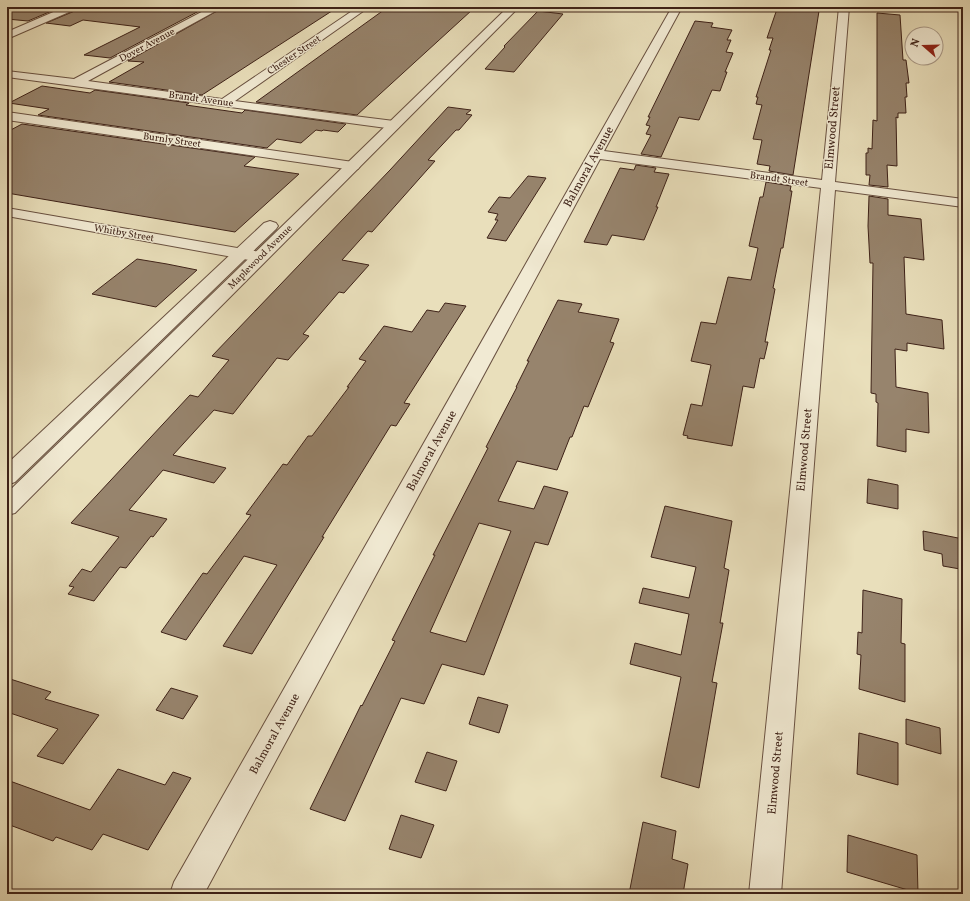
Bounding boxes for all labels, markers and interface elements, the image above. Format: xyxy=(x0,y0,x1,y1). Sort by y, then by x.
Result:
street label: Dover Avenue xyxy=(117,24,178,66)
north arrow xyxy=(904,26,944,66)
street label: Chester Street xyxy=(264,32,324,78)
text: N xyxy=(908,37,924,49)
street label: Elmwood Street xyxy=(821,86,845,170)
street label: Brandt Avenue xyxy=(168,88,235,111)
street label: Balmoral Avenue xyxy=(560,123,618,210)
street label: Burnly Street xyxy=(142,129,202,151)
street label: Brandt Street xyxy=(749,168,810,190)
street label: Whitby Street xyxy=(93,221,156,245)
street label: Maplewood Avenue xyxy=(225,221,296,292)
street label: Balmoral Avenue xyxy=(403,407,461,494)
street label: Elmwood Street xyxy=(793,408,817,492)
street label: Balmoral Avenue xyxy=(246,690,304,777)
street label: Elmwood Street xyxy=(764,731,788,815)

